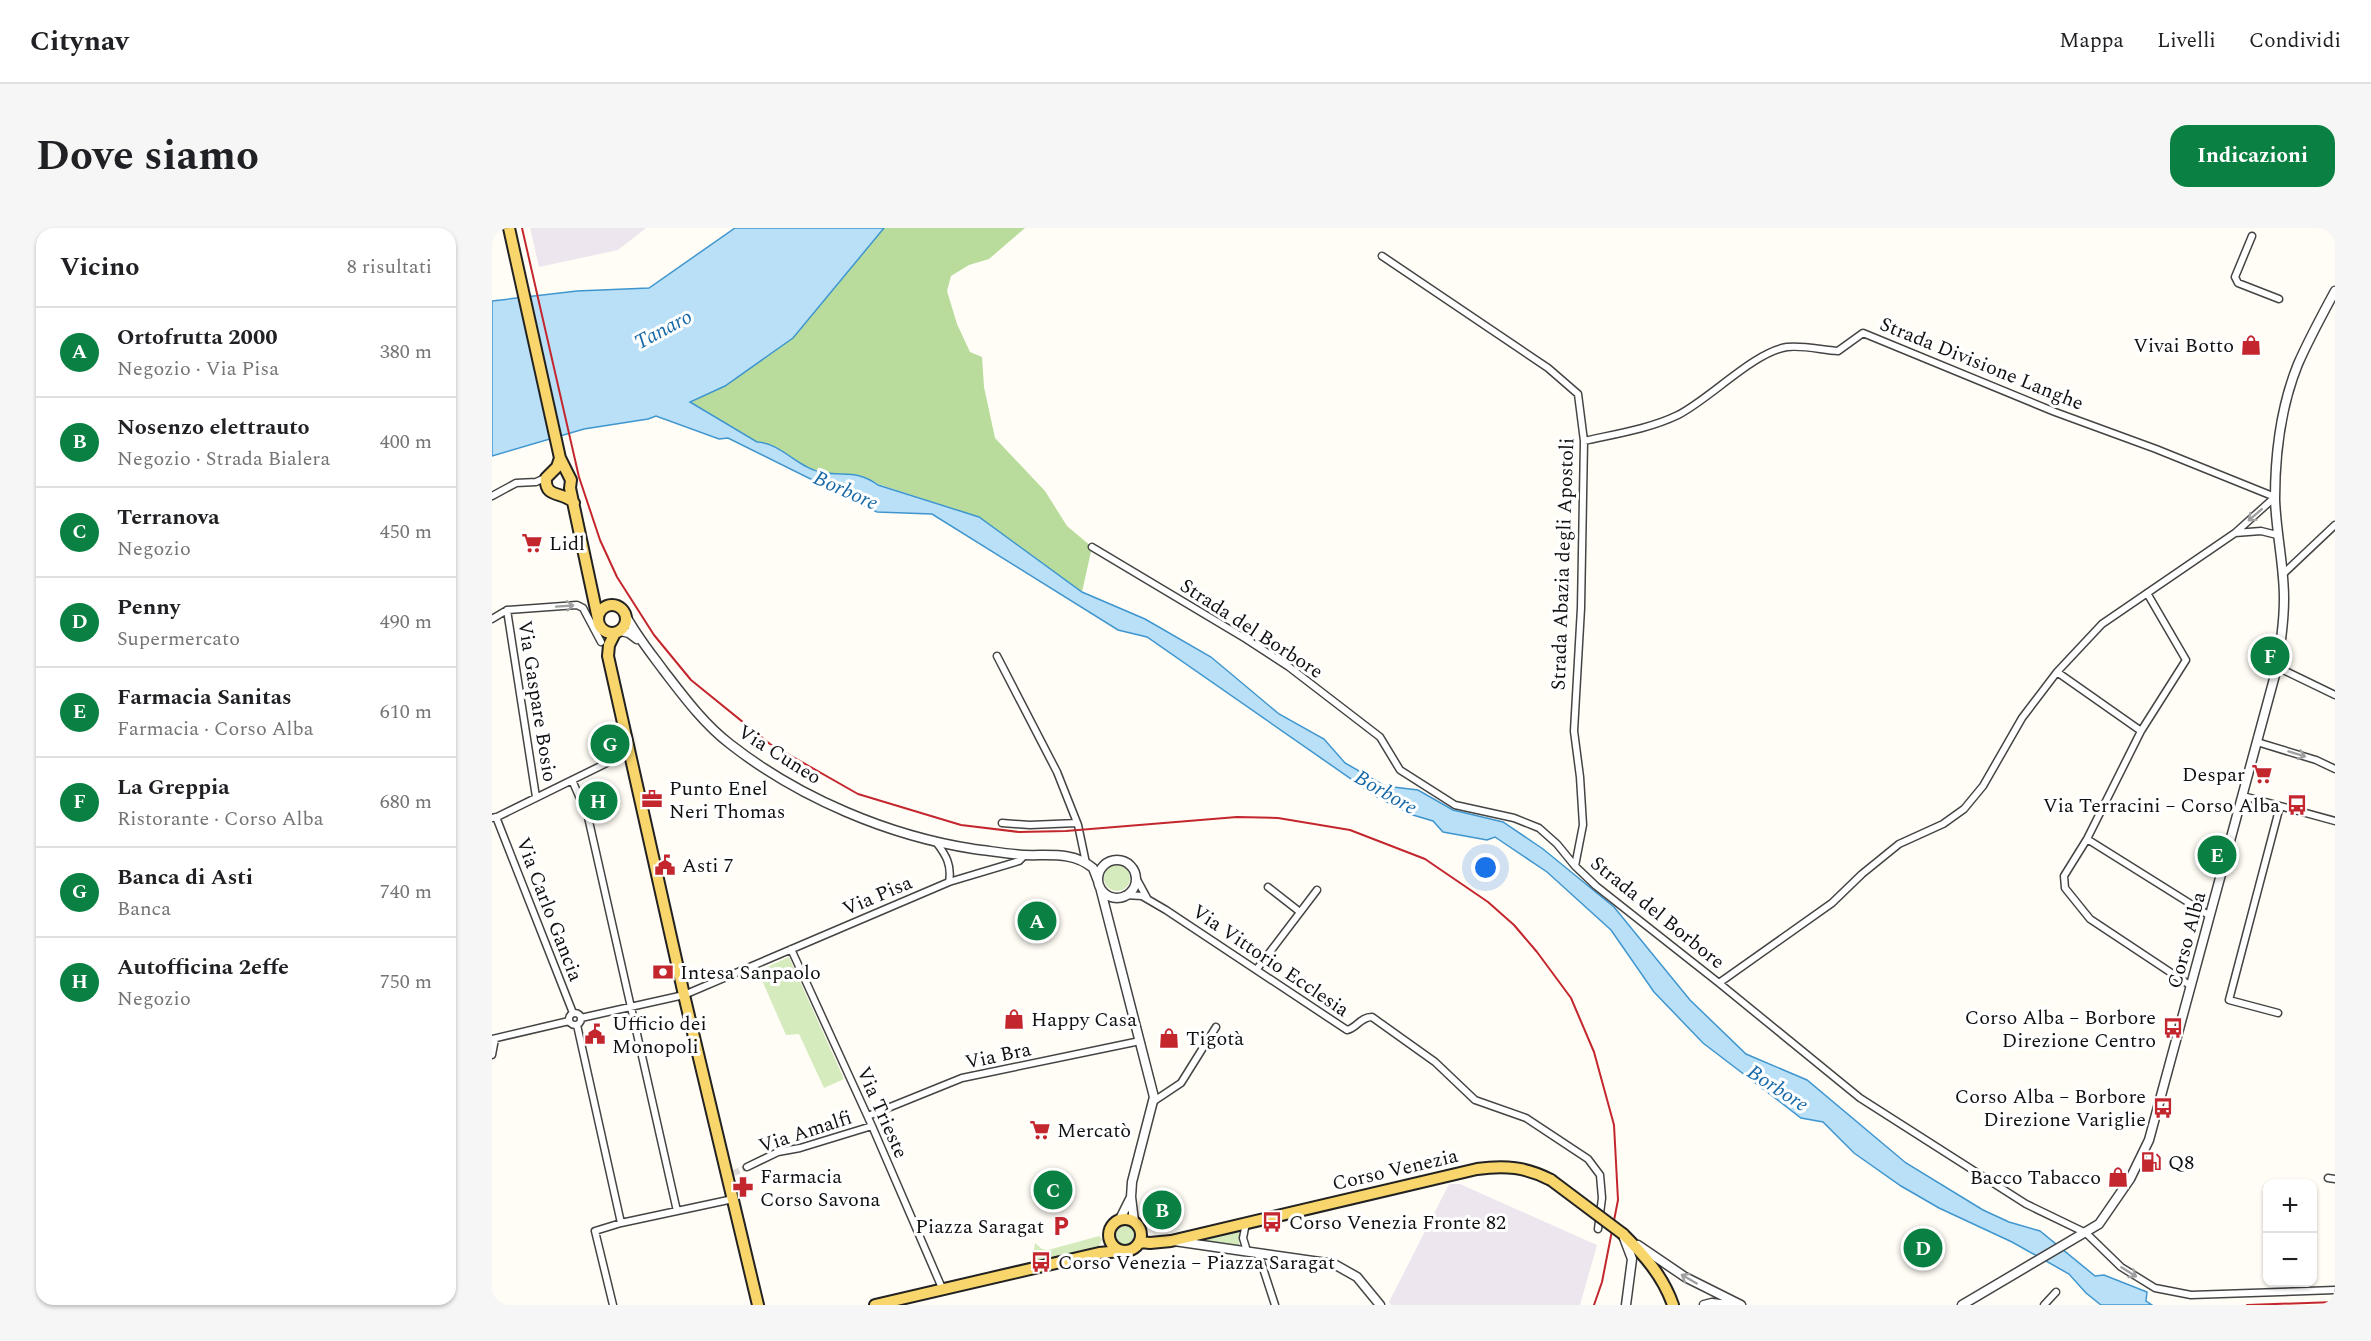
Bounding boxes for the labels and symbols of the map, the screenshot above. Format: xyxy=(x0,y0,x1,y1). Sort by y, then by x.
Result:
water label: Tanaro xyxy=(629,301,698,359)
street label: Strada Divisione Langhe xyxy=(1875,309,2088,419)
place label: Vivai Botto xyxy=(2133,331,2234,361)
shop icon: Vivai Botto xyxy=(2239,333,2263,357)
street label: Strada Abazia degli Apostoli xyxy=(1544,437,1582,691)
water label: Borbore xyxy=(808,462,883,519)
one-way arrow xyxy=(2248,508,2263,522)
place label: Lidl xyxy=(549,529,585,559)
supermarket icon: Lidl xyxy=(520,531,544,555)
street label: Strada del Borbore xyxy=(1174,571,1329,687)
one-way arrow xyxy=(554,600,574,611)
street label: Via Gaspare Bosio xyxy=(509,618,565,784)
pin: F xyxy=(2250,634,2290,678)
street label: Via Cuneo xyxy=(732,717,827,792)
pin: G xyxy=(590,722,630,766)
one-way arrow xyxy=(2287,749,2306,760)
place label: Despar xyxy=(2182,760,2245,790)
water label: Borbore xyxy=(1348,762,1423,824)
supermarket icon: Despar xyxy=(2250,762,2274,786)
place label: Punto Enel Neri Thomas xyxy=(669,774,785,827)
pin: H xyxy=(578,778,618,824)
office icon: Punto Enel Neri Thomas xyxy=(640,787,664,811)
place label: Via Terracini – Corso Alba xyxy=(2043,791,2280,821)
bus stop icon: Via Terracini – Corso Alba xyxy=(2285,793,2309,817)
pin: E xyxy=(2198,832,2236,878)
street label: Via Carlo Gancia xyxy=(508,833,590,986)
street label: Strada del Borbore xyxy=(1584,849,1731,977)
place label: Asti 7 xyxy=(682,851,734,881)
public building icon: Asti 7 xyxy=(653,853,677,877)
your location xyxy=(1471,853,1500,882)
street label: Via Pisa xyxy=(838,868,917,924)
street label: Corso Alba xyxy=(2160,888,2214,992)
street label: Via Vittorio Ecclesia xyxy=(1186,897,1355,1025)
pin: A xyxy=(1018,898,1056,944)
place label: Intesa Sanpaolo xyxy=(680,958,821,988)
bank icon: Intesa Sanpaolo xyxy=(651,960,675,984)
place label: Corso Alba – Borbore Direzione Centro xyxy=(1965,1003,2156,1056)
place label: Happy Casa xyxy=(1031,1005,1137,1035)
shop icon: Happy Casa xyxy=(1002,1007,1026,1031)
place label: Ufficio dei Monopoli xyxy=(612,1009,707,1062)
bus stop icon: Corso Alba – Borbore Direzione Centro xyxy=(2161,1016,2185,1040)
public building icon: Ufficio dei Monopoli xyxy=(583,1022,607,1046)
place label: Tigotà xyxy=(1186,1024,1244,1054)
shop icon: Tigotà xyxy=(1157,1026,1181,1050)
street label: Via Bra xyxy=(962,1034,1034,1078)
water label: Borbore xyxy=(1740,1057,1815,1121)
street label: Via Trieste xyxy=(848,1062,916,1163)
place label: Corso Alba – Borbore Direzione Variglie xyxy=(1955,1082,2146,1135)
bus stop icon: Corso Alba – Borbore Direzione Variglie xyxy=(2151,1096,2175,1120)
street label: Via Amalfi xyxy=(755,1103,856,1161)
place label: Mercatò xyxy=(1057,1116,1131,1146)
supermarket icon: Mercatò xyxy=(1028,1118,1052,1142)
street label: Corso Venezia xyxy=(1329,1141,1461,1199)
place label: Q8 xyxy=(2168,1148,2194,1178)
fuel station icon: Q8 xyxy=(2139,1150,2163,1174)
place label: Farmacia Corso Savona xyxy=(760,1162,880,1215)
place label: Bacco Tabacco xyxy=(1970,1163,2101,1193)
shop icon: Bacco Tabacco xyxy=(2106,1165,2130,1189)
pin: C xyxy=(1034,1168,1072,1212)
pharmacy icon: Farmacia Corso Savona xyxy=(731,1175,755,1199)
pin: B xyxy=(1142,1188,1182,1232)
place label: Corso Venezia Fronte 82 xyxy=(1289,1208,1506,1238)
bus stop icon: Corso Venezia Fronte 82 xyxy=(1260,1210,1284,1234)
place label: Piazza Saragat xyxy=(915,1212,1044,1242)
parking icon: Piazza Saragat xyxy=(1049,1214,1073,1238)
pin: D xyxy=(1904,1226,1942,1270)
place label: Corso Venezia – Piazza Saragat xyxy=(1058,1248,1335,1278)
bus stop icon: Corso Venezia – Piazza Saragat xyxy=(1029,1250,1053,1274)
one-way arrow xyxy=(2120,1266,2137,1278)
one-way arrow xyxy=(1681,1272,1698,1284)

